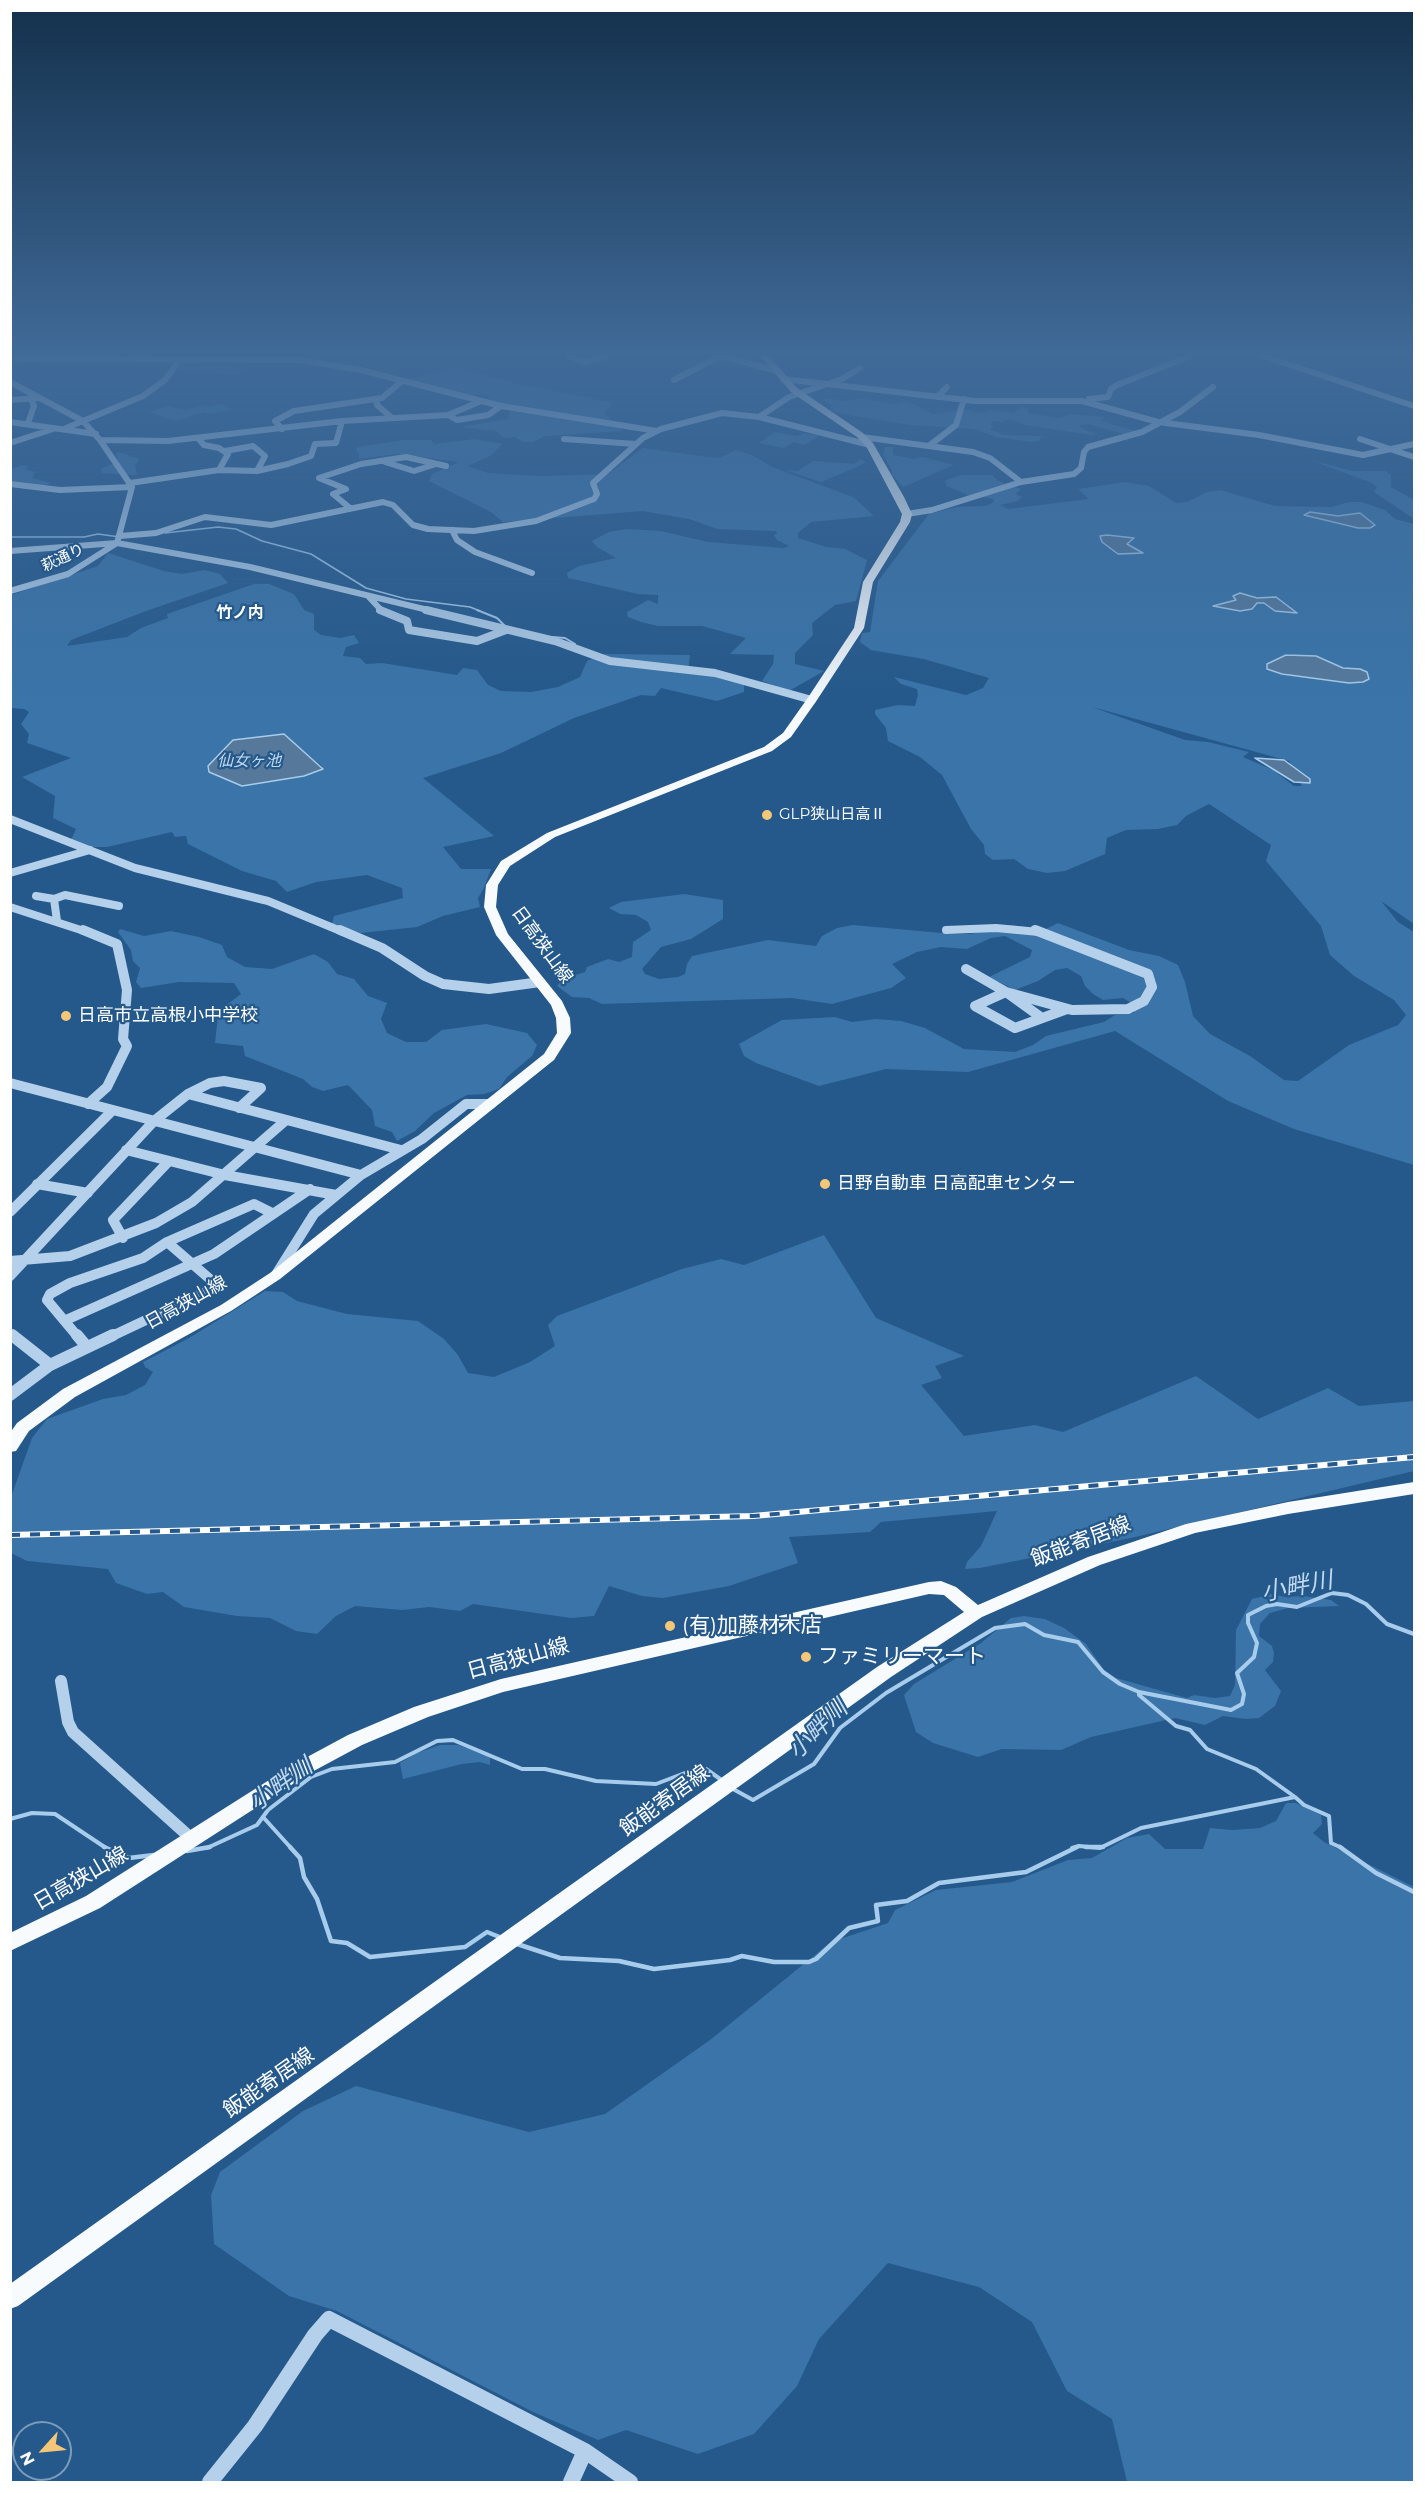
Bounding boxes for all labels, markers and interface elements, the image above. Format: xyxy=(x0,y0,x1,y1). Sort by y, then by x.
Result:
street label: 萩通り xyxy=(39,540,87,576)
district label: 竹ノ内 xyxy=(216,603,264,623)
water label: 仙女ヶ池 xyxy=(217,751,281,771)
place label: GLP狭山日高Ⅱ xyxy=(779,806,885,824)
marker: GLP狭山日高Ⅱ xyxy=(760,808,774,822)
street label: 日高狭山線 xyxy=(507,902,577,988)
place label: 日高市立高根小中学校 xyxy=(78,1005,258,1027)
marker: 日高市立高根小中学校 xyxy=(59,1009,73,1023)
place label: 日野自動車 日高配車センター xyxy=(837,1173,1076,1195)
marker: 日野自動車 日高配車センター xyxy=(818,1177,832,1191)
street label: 日高狭山線 xyxy=(141,1272,231,1334)
street label: 飯能寄居線 xyxy=(1027,1511,1135,1573)
water label: 小畔川 xyxy=(1259,1566,1335,1608)
place label: (有)加藤材木店 xyxy=(682,1613,822,1639)
marker: (有)加藤材木店 xyxy=(663,1619,677,1633)
street label: 日高狭山線 xyxy=(464,1633,572,1685)
place label: ファミリーマート xyxy=(818,1644,986,1670)
marker: ファミリーマート xyxy=(799,1650,813,1664)
water label: 小畔川 xyxy=(782,1695,854,1765)
water label: 小畔川 xyxy=(243,1752,319,1818)
street label: 飯能寄居線 xyxy=(615,1760,715,1842)
street label: 日高狭山線 xyxy=(29,1842,133,1916)
street label: 飯能寄居線 xyxy=(219,2043,319,2123)
north arrow xyxy=(12,2421,72,2481)
text: N xyxy=(16,2448,39,2469)

